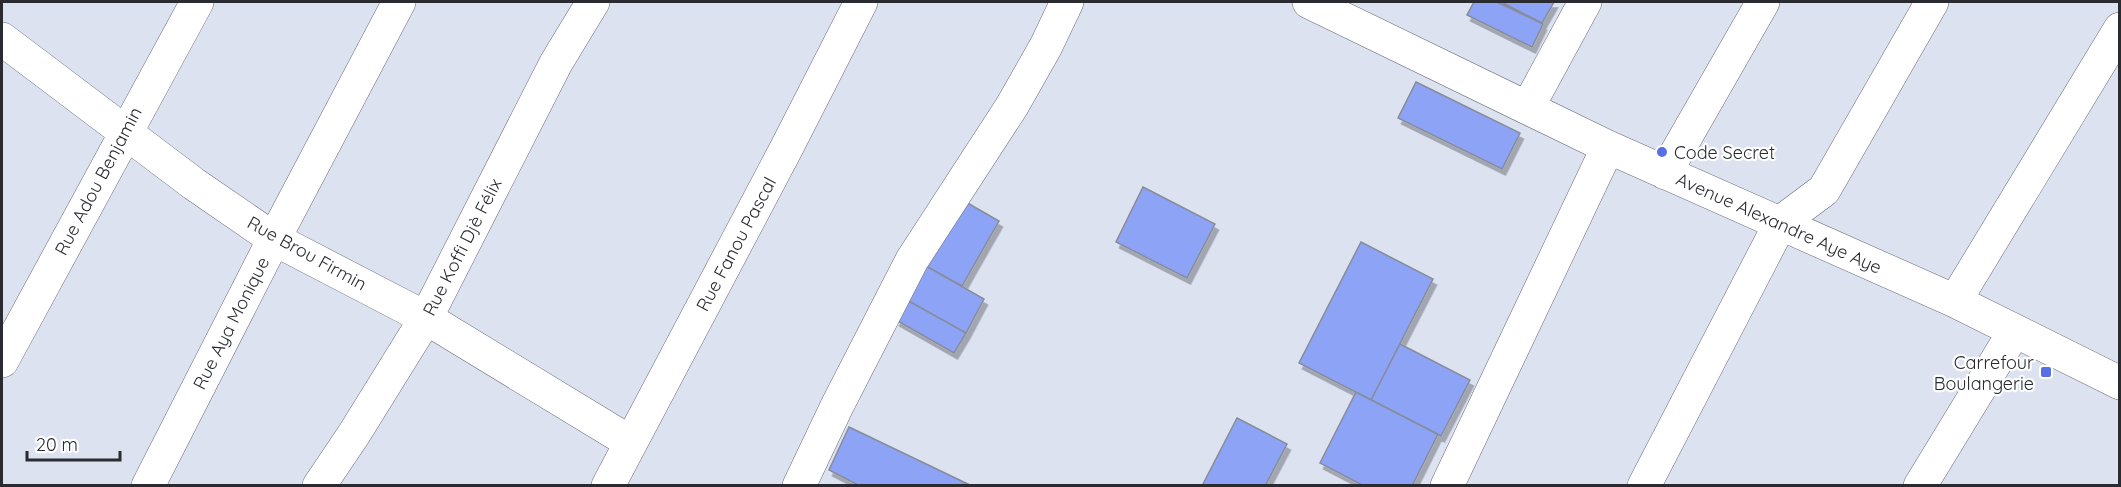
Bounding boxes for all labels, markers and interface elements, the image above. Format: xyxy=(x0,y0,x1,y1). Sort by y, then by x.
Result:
street label: Rue Adou Benjamin xyxy=(49,103,147,259)
place label: Code Secret xyxy=(1674,141,1775,164)
marker: Code Secret xyxy=(1655,145,1669,159)
street label: Avenue Alexandre Aye Aye xyxy=(1673,167,1885,279)
street label: Rue Fanou Pascal xyxy=(691,173,781,315)
street label: Rue Koffi Djè Félix xyxy=(417,174,507,320)
street label: Rue Brou Firmin xyxy=(243,211,371,295)
street label: Rue Aya Monique xyxy=(188,253,274,393)
place label: Carrefour Boulangerie xyxy=(1934,351,2034,395)
marker: Carrefour Boulangerie xyxy=(2039,365,2053,379)
scale bar xyxy=(27,424,120,462)
text: 20 m xyxy=(36,433,78,456)

